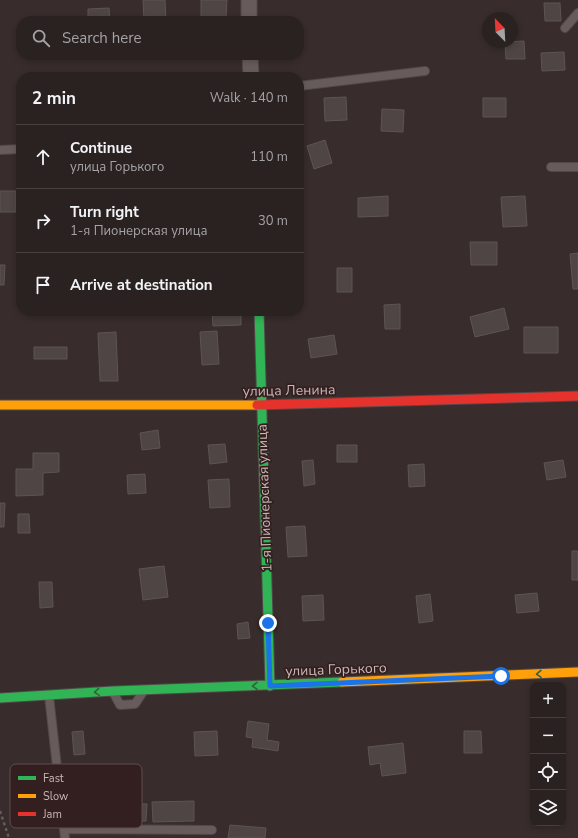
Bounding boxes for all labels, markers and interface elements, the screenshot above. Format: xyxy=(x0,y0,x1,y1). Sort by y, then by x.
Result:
north arrow xyxy=(482,12,518,48)
search box xyxy=(16,16,304,60)
icon: search xyxy=(30,27,52,49)
text: Search here xyxy=(62,28,142,48)
text: 2 min xyxy=(32,87,76,110)
text: Walk · 140 m xyxy=(210,89,288,107)
text: Continue xyxy=(70,138,132,158)
icon: ahead xyxy=(32,146,54,168)
text: 110 m xyxy=(250,148,288,166)
text: улица Горького xyxy=(70,158,164,176)
text: Turn right xyxy=(70,202,139,222)
icon: right xyxy=(32,210,54,232)
text: 30 m xyxy=(258,212,288,230)
text: 1-я Пионерская улица xyxy=(70,222,207,240)
icon: arrive xyxy=(32,274,54,296)
text: Arrive at destination xyxy=(70,275,213,295)
street label: улица Ленина xyxy=(242,380,336,401)
street label: 1-я Пионерская улица xyxy=(252,424,277,572)
route end xyxy=(259,614,277,632)
street label: улица Горького xyxy=(285,658,387,681)
route start xyxy=(492,667,510,685)
one-way arrow xyxy=(536,670,542,678)
one-way arrow xyxy=(252,682,258,690)
map controls xyxy=(530,682,566,826)
button: + xyxy=(530,682,566,718)
one-way arrow xyxy=(94,688,100,697)
button: − xyxy=(530,718,566,754)
button: locate xyxy=(530,754,566,790)
legend xyxy=(10,764,142,828)
text: Fast xyxy=(43,771,64,786)
text: Slow xyxy=(43,789,68,804)
button: layers xyxy=(530,790,566,826)
text: Jam xyxy=(42,807,62,822)

